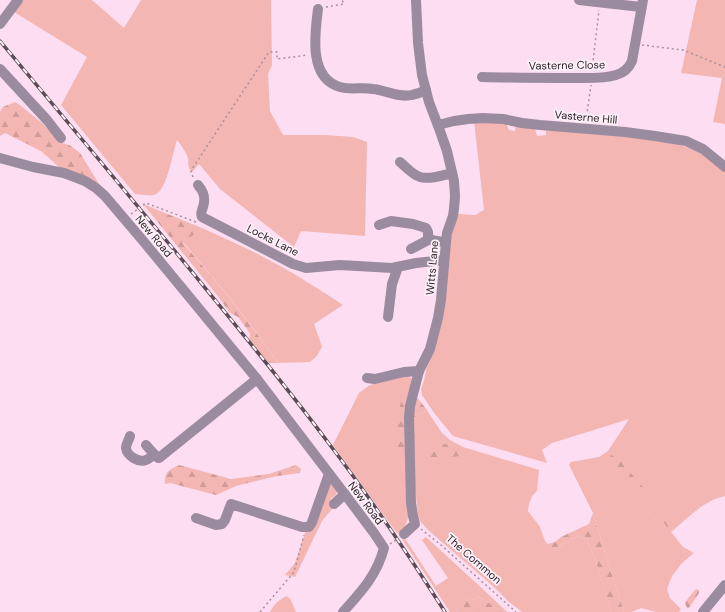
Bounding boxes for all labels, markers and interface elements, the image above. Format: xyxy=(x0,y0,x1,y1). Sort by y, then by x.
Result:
street label: Vasterne Close xyxy=(529,57,605,73)
street label: Vasterne Hill xyxy=(554,107,618,127)
street label: New Road xyxy=(132,212,176,260)
street label: Locks Lane xyxy=(245,221,301,259)
street label: Witts Lane xyxy=(423,240,441,296)
street label: New Road xyxy=(345,479,387,527)
street label: The Common xyxy=(444,531,504,587)

